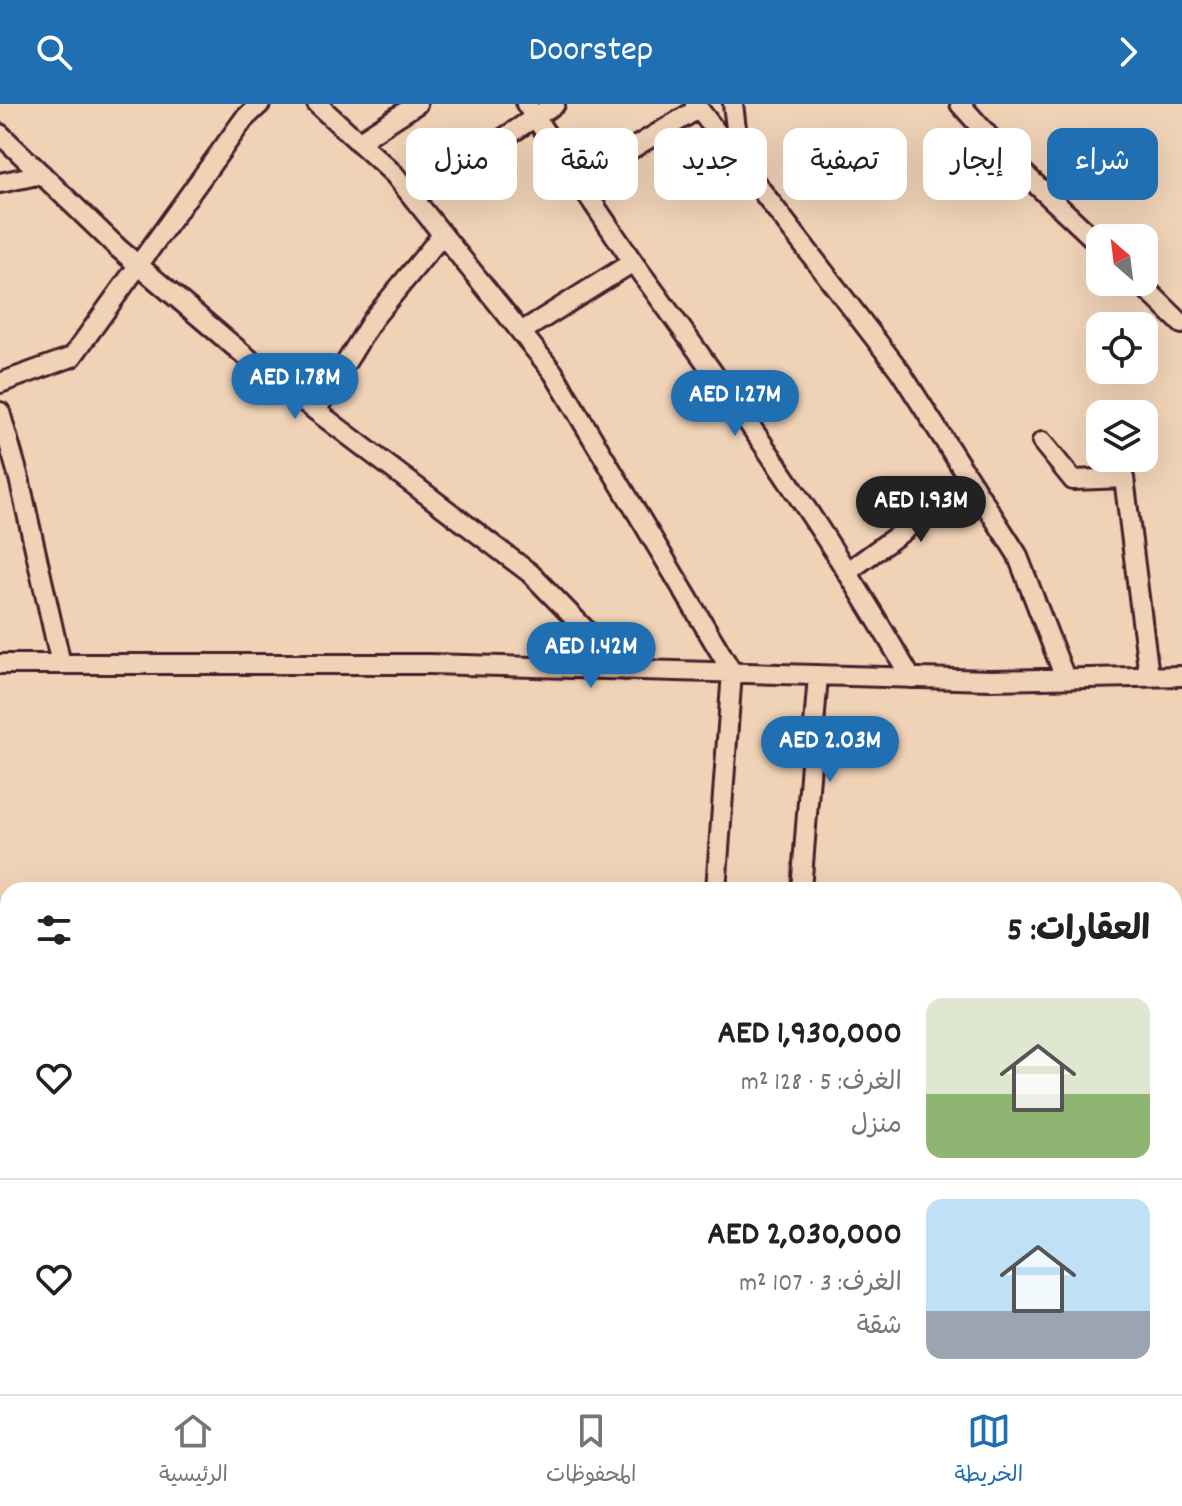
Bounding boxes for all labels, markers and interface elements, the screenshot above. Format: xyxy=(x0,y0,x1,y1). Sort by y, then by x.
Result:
text: Doorstep xyxy=(529,26,653,78)
icon: search xyxy=(32,30,76,74)
icon: forward xyxy=(1106,30,1150,74)
chip: منزل xyxy=(406,128,517,200)
chip: شقة xyxy=(533,128,638,200)
chip: جديد xyxy=(654,128,767,200)
chip: تصفية xyxy=(783,128,907,200)
chip: إيجار xyxy=(923,128,1031,200)
chip: شراء xyxy=(1047,128,1158,200)
north arrow xyxy=(1086,224,1158,296)
map controls xyxy=(1086,224,1158,472)
button: locate xyxy=(1086,312,1158,384)
pin: AED 1.78M xyxy=(203,353,387,421)
text: AED 1.78M xyxy=(249,360,341,397)
pin: AED 1.27M xyxy=(643,370,827,438)
text: AED 1.27M xyxy=(689,377,781,414)
button: layers xyxy=(1086,400,1158,472)
pin: AED 1.93M xyxy=(829,476,1013,544)
text: AED 1.93M xyxy=(874,483,968,520)
pin: AED 1.42M xyxy=(499,622,683,690)
text: AED 1.42M xyxy=(545,629,637,666)
pin: AED 2.03M xyxy=(738,716,922,784)
text: AED 2.03M xyxy=(779,723,881,760)
icon: filters xyxy=(32,908,76,952)
text: العقارات: 5 xyxy=(1007,908,1150,957)
text: AED 1,930,000 xyxy=(718,1011,902,1060)
icon: home xyxy=(990,1030,1086,1126)
icon: heart xyxy=(32,1056,76,1100)
text: الغرف: 5 · 128 m² xyxy=(741,1065,902,1102)
text: منزل xyxy=(851,1108,902,1145)
text: AED 2,030,000 xyxy=(707,1212,902,1261)
icon: home xyxy=(990,1231,1086,1327)
icon: heart xyxy=(32,1257,76,1301)
text: الغرف: 3 · 107 m² xyxy=(739,1266,902,1303)
text: شقة xyxy=(857,1309,902,1346)
tab: الرئيسية xyxy=(159,1409,228,1493)
tab: المحفوظات xyxy=(546,1409,637,1493)
tab: الخريطة xyxy=(954,1409,1023,1493)

